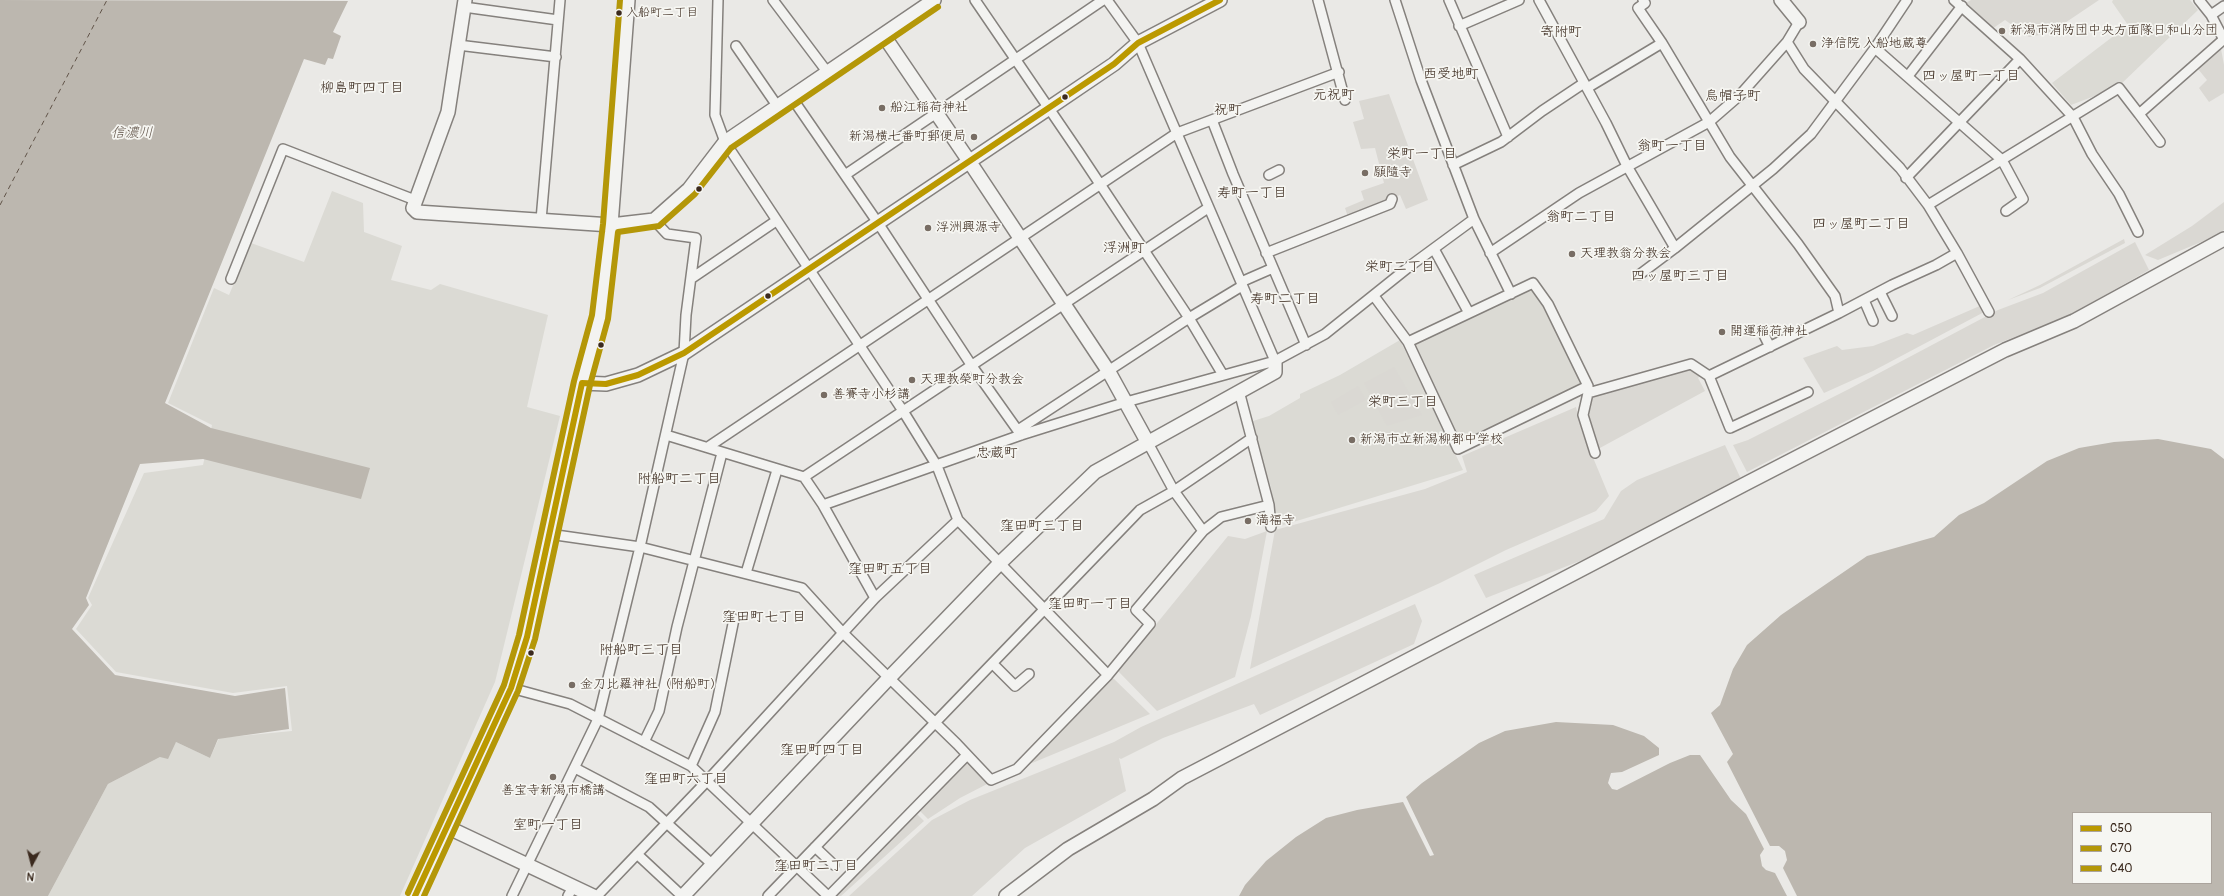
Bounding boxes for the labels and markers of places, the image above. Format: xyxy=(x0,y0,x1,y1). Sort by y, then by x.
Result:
place label: 入船町二丁目 xyxy=(626,6,698,20)
marker: 入船町二丁目 xyxy=(614,8,624,18)
place label: 新潟市消防団中央方面隊日和山分団 xyxy=(2010,23,2218,39)
marker: 新潟市消防団中央方面隊日和山分団 xyxy=(1997,26,2007,36)
place label: 浄信院 入船地蔵尊 xyxy=(1821,36,1928,52)
marker: 浄信院 入船地蔵尊 xyxy=(1808,39,1818,49)
unlabelled marker xyxy=(1060,92,1070,102)
place label: 船江稲荷神社 xyxy=(890,100,968,116)
marker: 船江稲荷神社 xyxy=(877,103,887,113)
place label: 新潟横七番町郵便局 xyxy=(849,129,966,145)
marker: 新潟横七番町郵便局 xyxy=(969,132,979,142)
place label: 願隨寺 xyxy=(1373,165,1412,181)
marker: 願隨寺 xyxy=(1360,168,1370,178)
unlabelled marker xyxy=(694,184,704,194)
place label: 浮洲興源寺 xyxy=(936,220,1001,236)
marker: 浮洲興源寺 xyxy=(923,223,933,233)
place label: 天理教翁分教会 xyxy=(1580,246,1671,262)
marker: 天理教翁分教会 xyxy=(1567,249,1577,259)
unlabelled marker xyxy=(763,291,773,301)
place label: 開運稲荷神社 xyxy=(1730,324,1808,340)
marker: 開運稲荷神社 xyxy=(1717,327,1727,337)
unlabelled marker xyxy=(596,340,606,350)
place label: 天理教榮町分教会 xyxy=(920,372,1024,388)
marker: 天理教榮町分教会 xyxy=(907,375,917,385)
place label: 善賽寺小杉講 xyxy=(832,387,910,403)
marker: 善賽寺小杉講 xyxy=(819,390,829,400)
place label: 新潟市立新潟柳都中学校 xyxy=(1360,432,1503,448)
marker: 新潟市立新潟柳都中学校 xyxy=(1347,435,1357,445)
place label: 満福寺 xyxy=(1256,513,1295,529)
marker: 満福寺 xyxy=(1243,516,1253,526)
unlabelled marker xyxy=(526,648,536,658)
place label: 金刀比羅神社（附船町） xyxy=(580,677,723,693)
marker: 金刀比羅神社（附船町） xyxy=(567,680,577,690)
marker: 善宝寺新潟市橋講 xyxy=(548,772,558,782)
place label: 善宝寺新潟市橋講 xyxy=(501,783,605,799)

